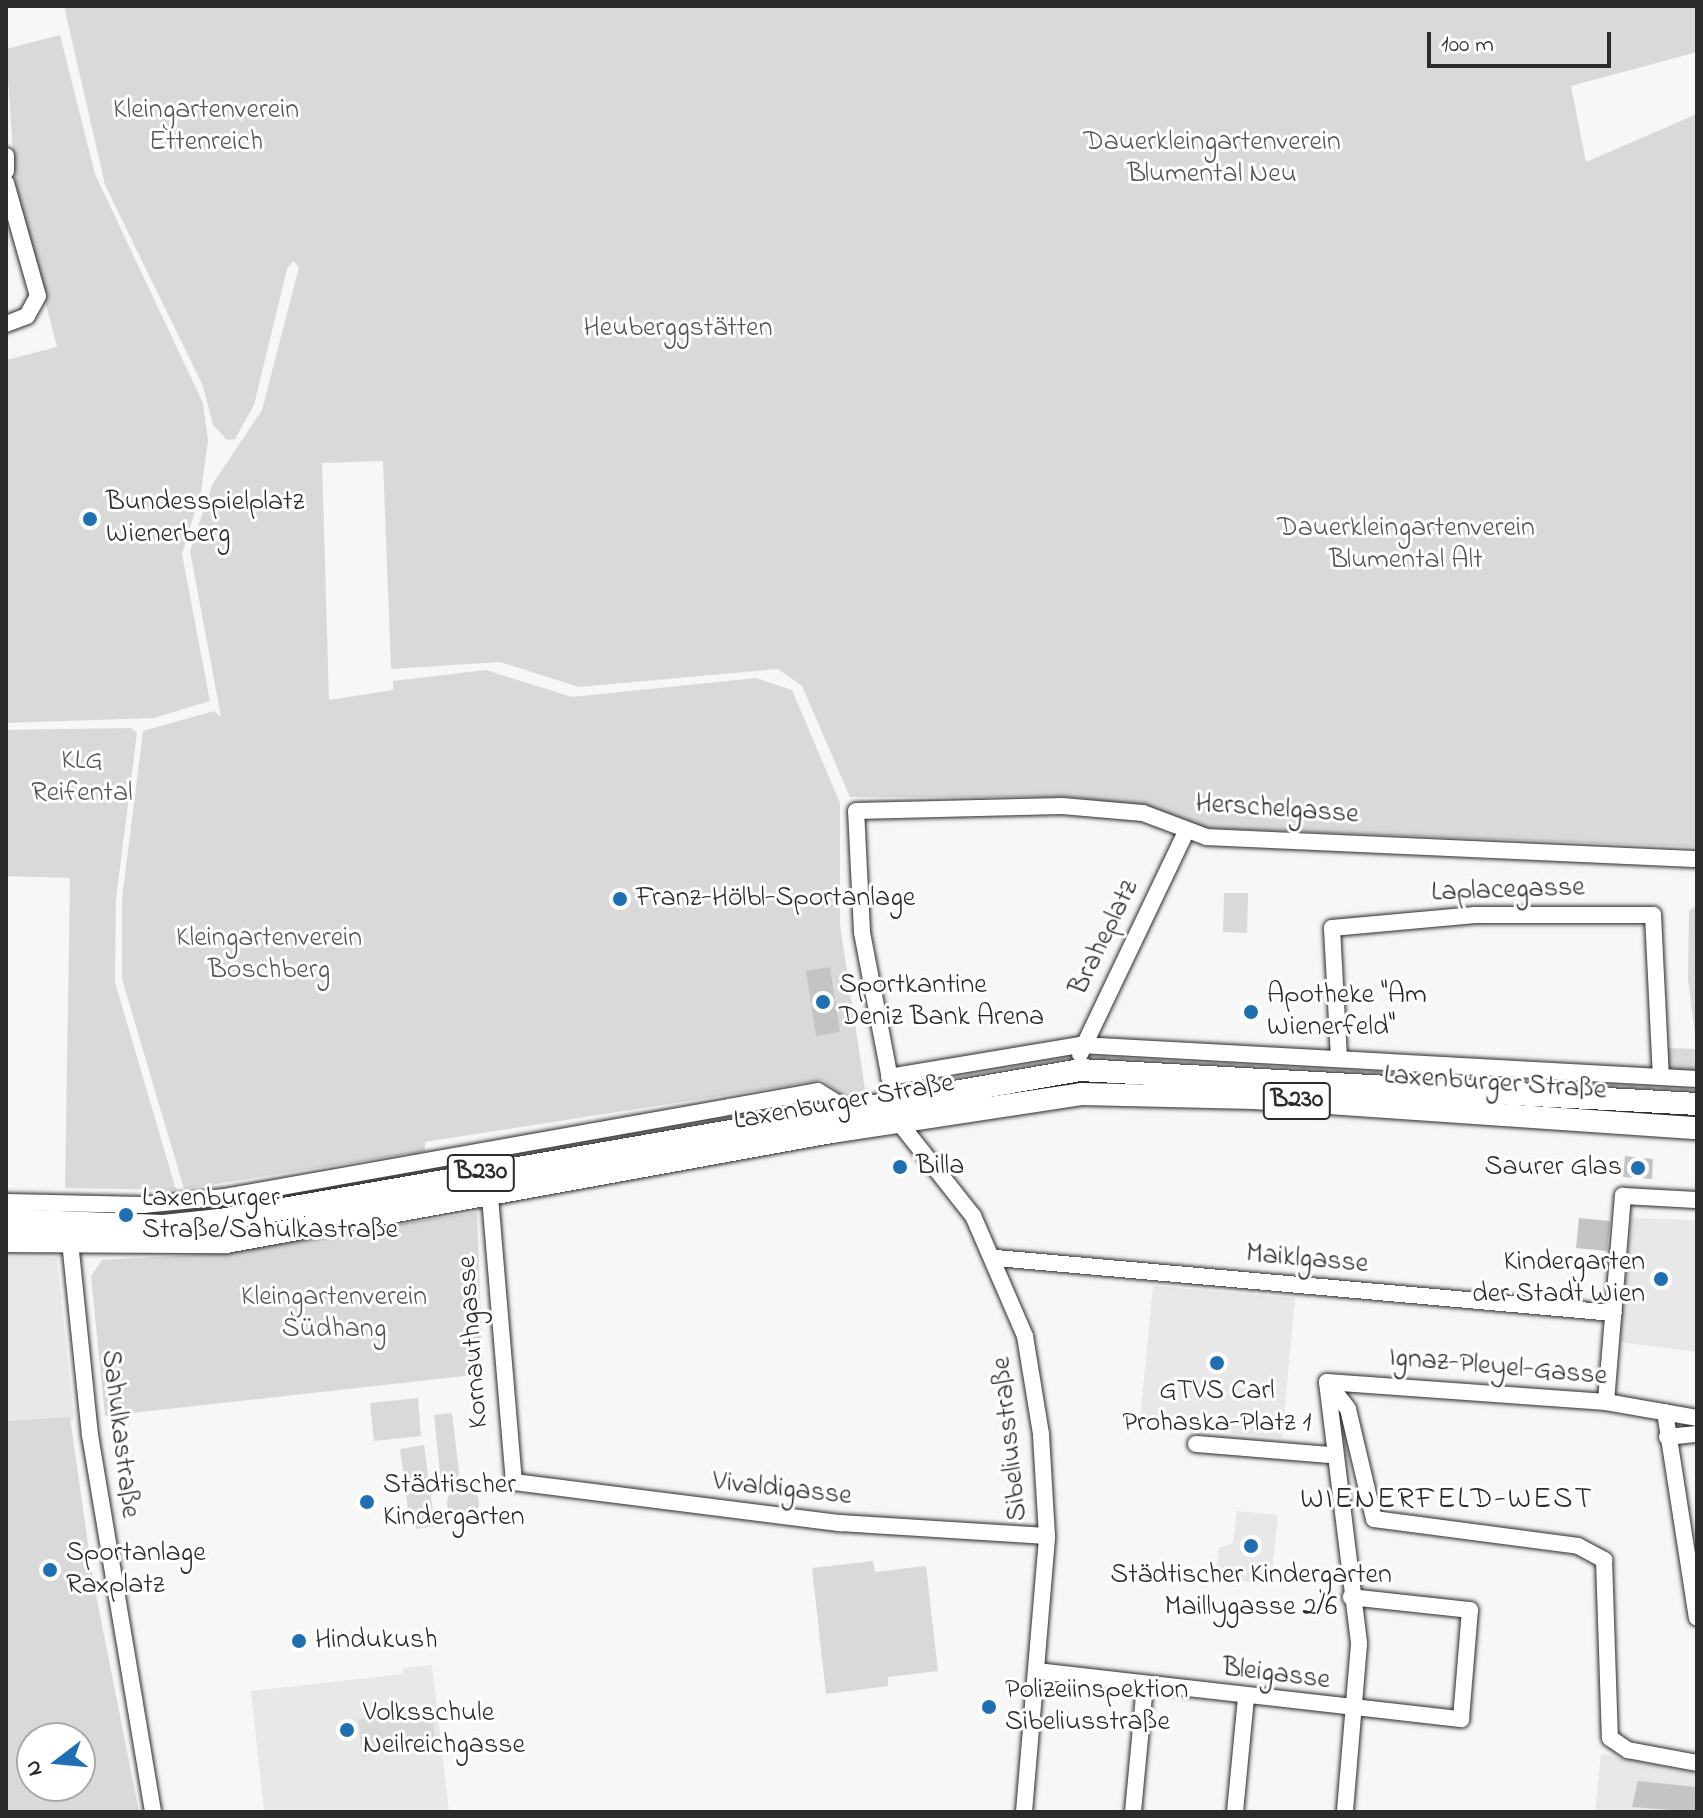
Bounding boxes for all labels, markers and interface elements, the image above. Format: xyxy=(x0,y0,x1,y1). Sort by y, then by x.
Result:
scale bar xyxy=(1431,16,1615,66)
text: 100 m xyxy=(1441,28,1494,63)
park label: Kleingartenverein Ettenreich xyxy=(113,94,299,160)
park label: Dauerkleingartenverein Blumental Neu xyxy=(1083,126,1341,192)
park label: Heuberggstätten xyxy=(584,312,772,346)
place label: Bundesspielplatz Wienerberg xyxy=(106,486,304,552)
marker: Bundesspielplatz Wienerberg xyxy=(81,510,99,528)
park label: Dauerkleingartenverein Blumental Alt xyxy=(1277,512,1535,578)
park label: KLG Reifental xyxy=(31,745,133,811)
street label: Herschelgasse xyxy=(1194,788,1360,832)
street label: Laplacegasse xyxy=(1431,872,1585,910)
street label: Braheplatz xyxy=(1063,875,1147,1001)
place label: Franz-Hölbl-Sportanlage xyxy=(636,882,915,916)
marker: Franz-Hölbl-Sportanlage xyxy=(611,890,629,908)
park label: Kleingartenverein Boschberg xyxy=(176,922,362,988)
place label: Sportkantine Deniz Bank Arena xyxy=(839,969,1044,1035)
place label: Apotheke "Am Wienerfeld" xyxy=(1267,979,1427,1045)
marker: Sportkantine Deniz Bank Arena xyxy=(814,993,832,1011)
marker: Apotheke "Am Wienerfeld" xyxy=(1242,1003,1260,1021)
street label: Laxenburger Straße xyxy=(1383,1059,1607,1109)
street label: Laxenburger Straße xyxy=(731,1067,957,1139)
road number: B230 xyxy=(1261,1079,1333,1123)
place label: Billa xyxy=(916,1150,964,1184)
road number: B230 xyxy=(445,1151,517,1195)
place label: Saurer Glas xyxy=(1484,1151,1622,1185)
marker: Billa xyxy=(891,1158,909,1176)
marker: Saurer Glas xyxy=(1629,1159,1647,1177)
place label: Laxenburger Straße/Sahulkastraße xyxy=(142,1182,398,1248)
marker: Laxenburger Straße/Sahulkastraße xyxy=(117,1206,135,1224)
street label: Maiklgasse xyxy=(1244,1238,1370,1282)
place label: Kindergarten der Stadt Wien xyxy=(1472,1246,1645,1312)
street label: Kornauthgasse xyxy=(451,1254,497,1430)
marker: Kindergarten der Stadt Wien xyxy=(1652,1270,1670,1288)
park label: Kleingartenverein Südhang xyxy=(241,1281,427,1347)
street label: Ignaz-Pleyel-Gasse xyxy=(1387,1342,1609,1394)
street label: Sahulkastraße xyxy=(92,1348,146,1520)
marker: GTVS Carl Prohaska-Platz 1 xyxy=(1208,1354,1226,1372)
street label: Sibeliusstraße xyxy=(986,1355,1036,1523)
place label: GTVS Carl Prohaska-Platz 1 xyxy=(1123,1375,1311,1441)
street label: Vivaldigasse xyxy=(711,1466,853,1514)
place label: Städtischer Kindergarten xyxy=(383,1469,525,1535)
district label: WIENERFELD-WEST xyxy=(1300,1482,1594,1518)
marker: Städtischer Kindergarten xyxy=(358,1493,376,1511)
place label: Sportanlage Raxplatz xyxy=(66,1537,206,1603)
marker: Städtischer Kindergarten Maillygasse 2/6 xyxy=(1242,1537,1260,1555)
place label: Städtischer Kindergarten Maillygasse 2/6 xyxy=(1110,1559,1392,1625)
marker: Sportanlage Raxplatz xyxy=(41,1561,59,1579)
place label: Hindukush xyxy=(315,1624,438,1658)
marker: Hindukush xyxy=(290,1632,308,1650)
street label: Bleigasse xyxy=(1220,1652,1332,1698)
place label: Polizeiinspektion Sibeliusstraße xyxy=(1005,1674,1188,1740)
place label: Volksschule Neilreichgasse xyxy=(363,1697,525,1763)
marker: Polizeiinspektion Sibeliusstraße xyxy=(980,1698,998,1716)
marker: Volksschule Neilreichgasse xyxy=(338,1721,356,1739)
north arrow xyxy=(16,1722,96,1802)
text: N xyxy=(17,1757,52,1780)

